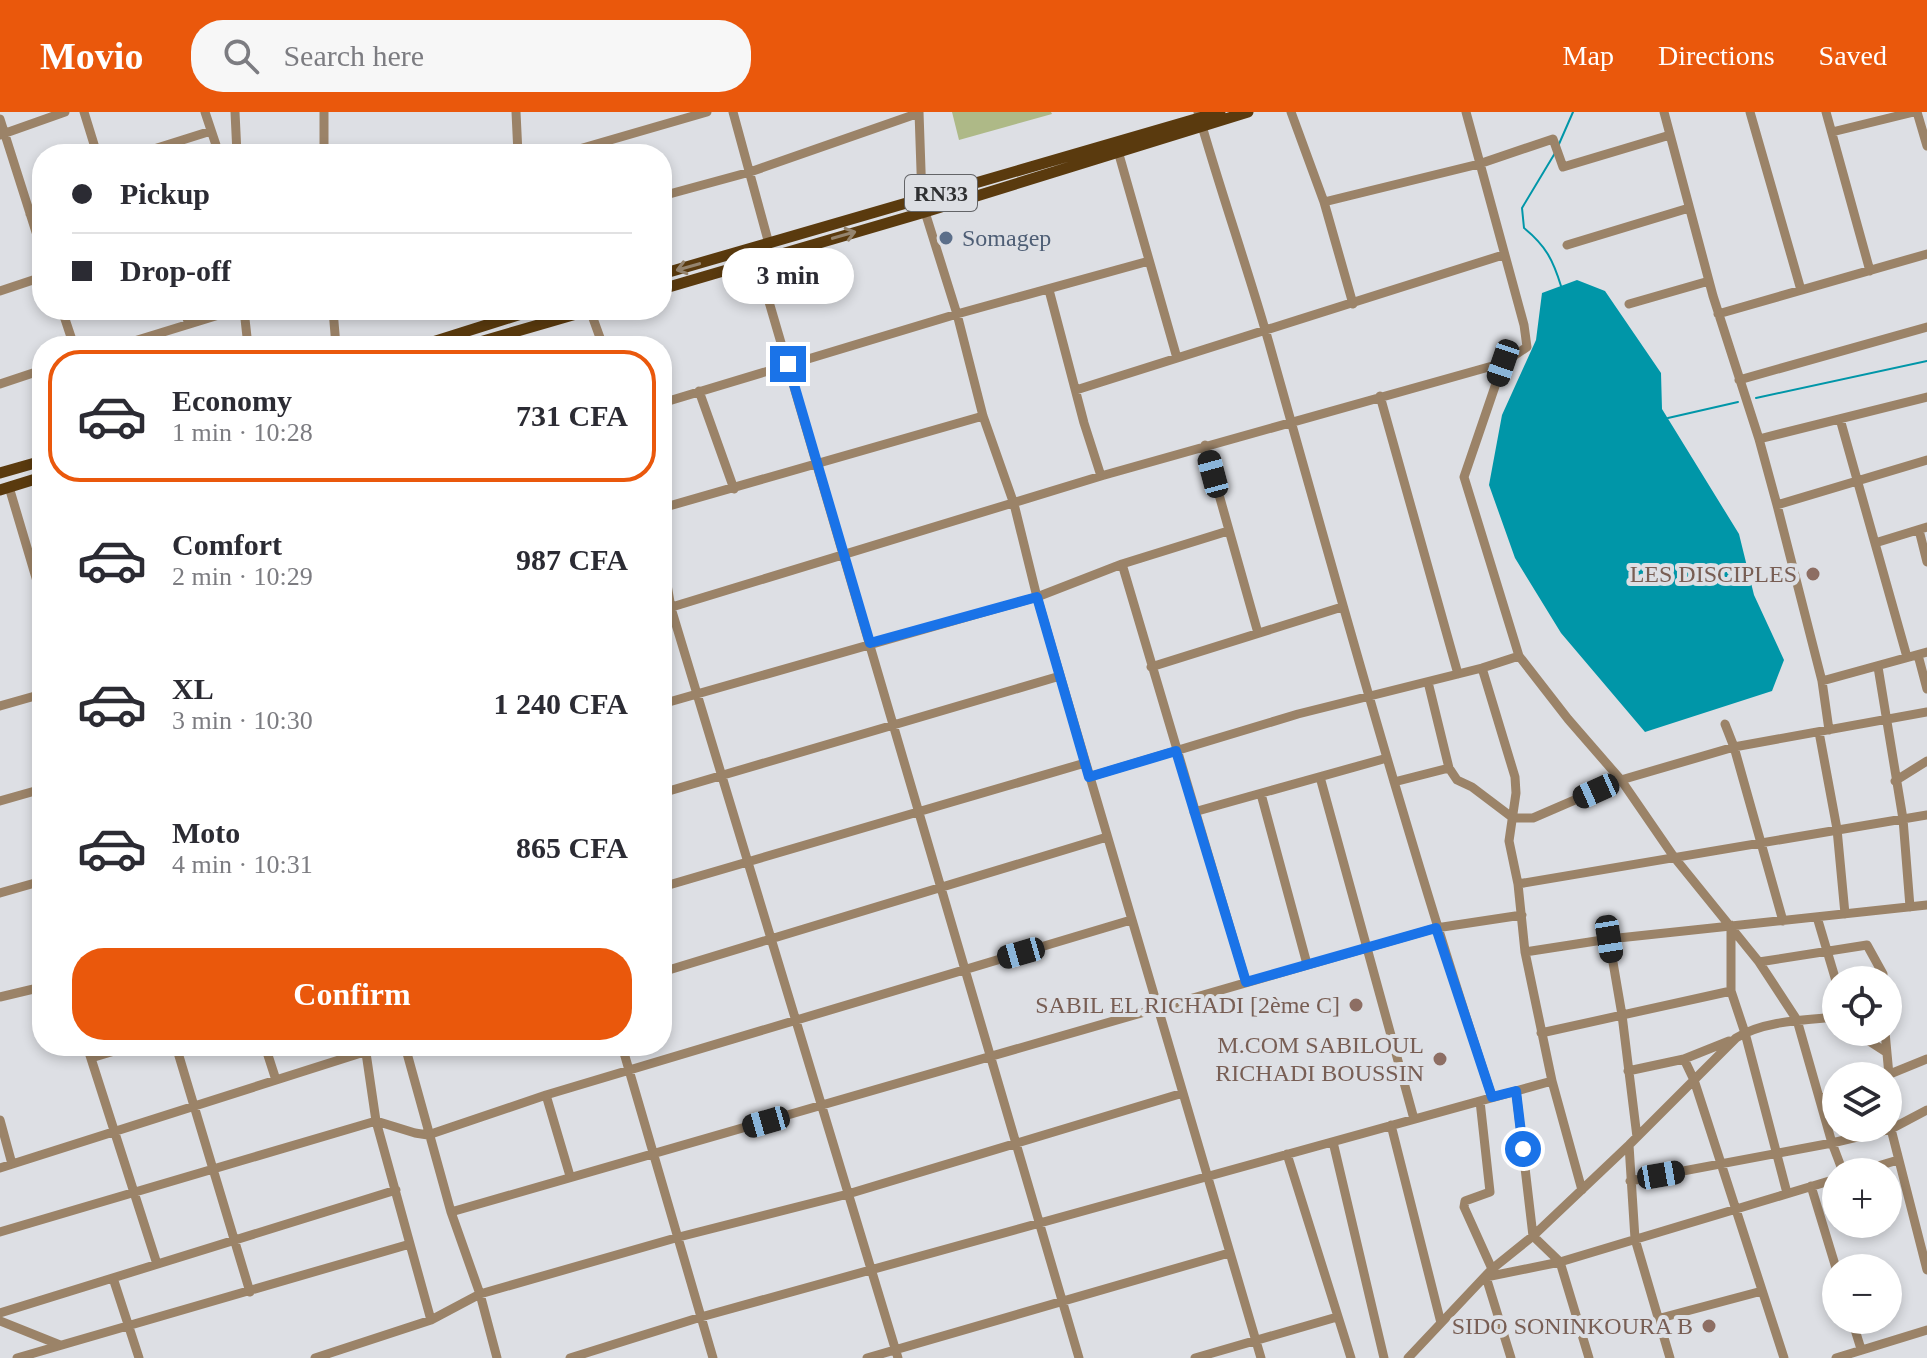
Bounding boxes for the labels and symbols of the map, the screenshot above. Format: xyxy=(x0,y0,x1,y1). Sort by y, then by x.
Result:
road number: RN33 xyxy=(905,175,977,211)
place label: Somagep xyxy=(962,225,1051,251)
one-way arrow xyxy=(831,227,857,242)
marker: Somagep xyxy=(937,229,955,247)
callout: 3 min xyxy=(722,248,854,304)
one-way arrow xyxy=(676,260,702,275)
car xyxy=(1484,336,1522,390)
route end xyxy=(770,346,806,382)
car xyxy=(1195,448,1231,500)
place label: LES DISCIPLES xyxy=(1630,561,1797,587)
marker: LES DISCIPLES xyxy=(1804,565,1822,583)
car xyxy=(1569,770,1623,812)
car xyxy=(1593,913,1625,965)
car xyxy=(995,935,1047,971)
place label: SABIL EL RICHADI [2ème C] xyxy=(1035,992,1340,1018)
marker: SABIL EL RICHADI [2ème C] xyxy=(1347,996,1365,1014)
place label: M.COM SABILOUL RICHADI BOUSSIN xyxy=(1215,1032,1424,1086)
marker: M.COM SABILOUL RICHADI BOUSSIN xyxy=(1431,1050,1449,1068)
car xyxy=(740,1104,792,1140)
route start xyxy=(1505,1131,1541,1167)
car xyxy=(1635,1159,1687,1191)
place label: SIDO SONINKOURA B xyxy=(1452,1313,1693,1339)
marker: SIDO SONINKOURA B xyxy=(1700,1317,1718,1335)

